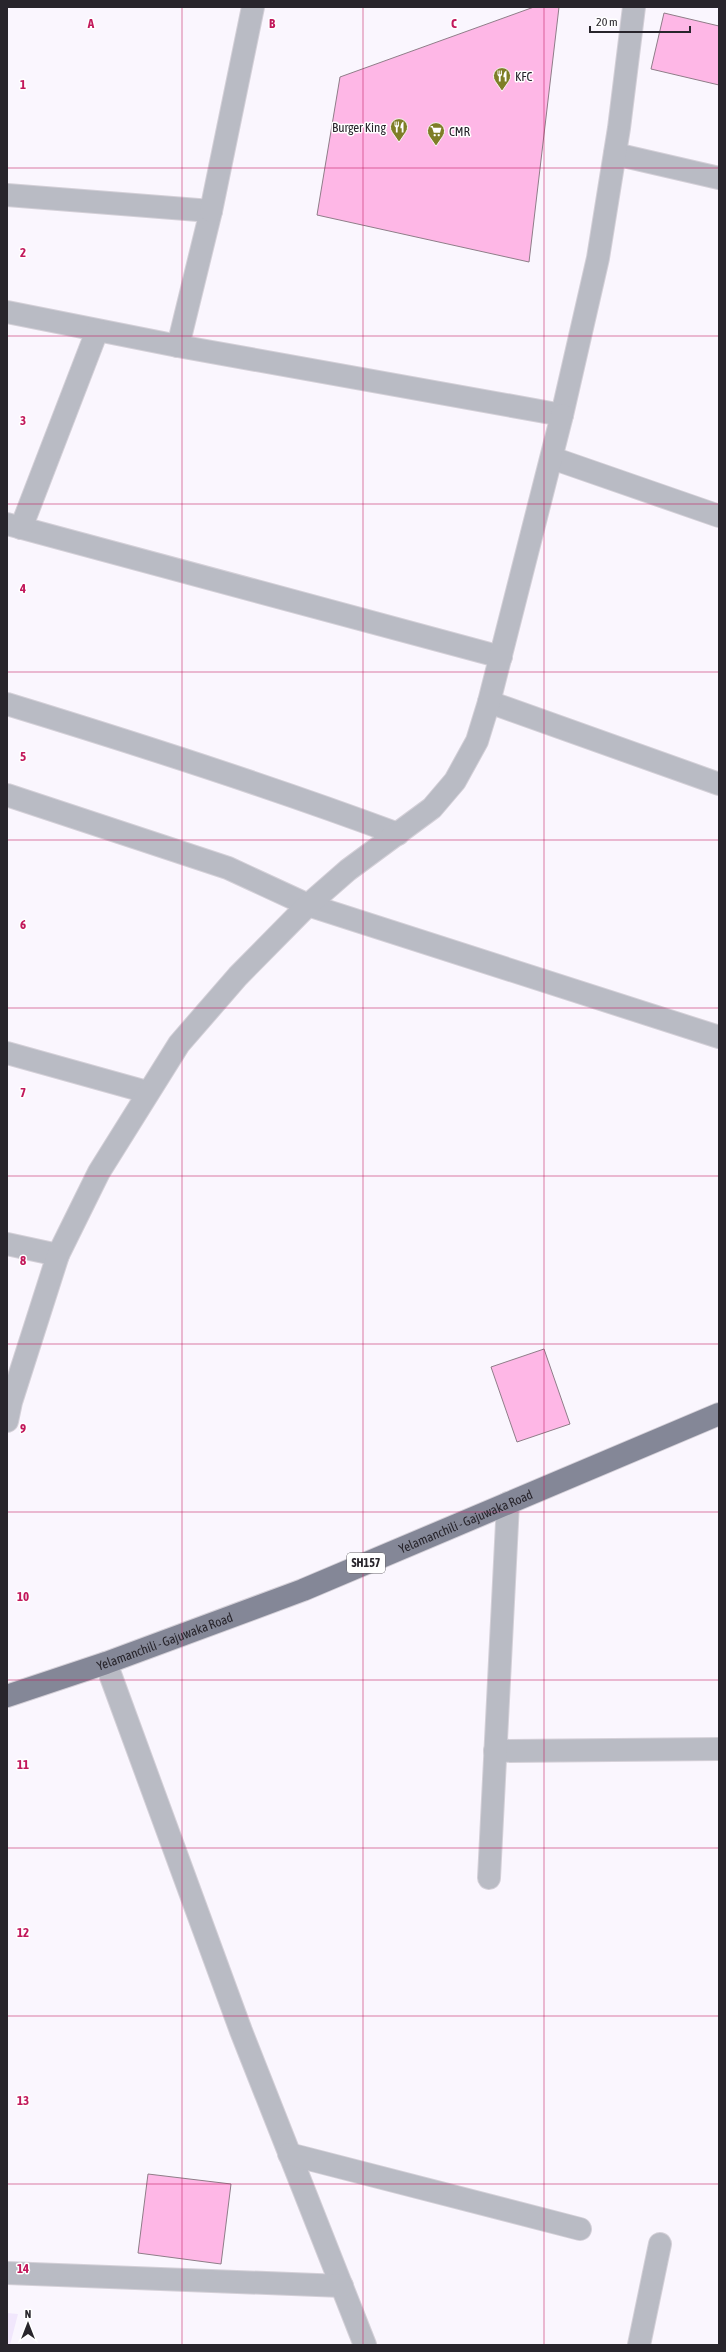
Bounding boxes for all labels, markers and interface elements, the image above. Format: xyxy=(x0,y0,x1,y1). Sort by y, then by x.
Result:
scale bar xyxy=(590,8,690,34)
text: 20 m xyxy=(596,15,618,29)
text: A xyxy=(87,16,95,31)
text: B xyxy=(269,16,276,31)
text: C xyxy=(451,16,457,31)
restaurant icon: KFC xyxy=(492,66,512,91)
place label: KFC xyxy=(515,69,533,84)
text: 1 xyxy=(20,77,26,92)
restaurant icon: Burger King xyxy=(389,117,409,142)
place label: Burger King xyxy=(332,120,386,135)
supermarket icon: CMR xyxy=(426,121,446,146)
place label: CMR xyxy=(449,124,471,139)
text: 2 xyxy=(20,245,26,260)
text: 3 xyxy=(20,413,26,428)
text: 4 xyxy=(19,581,26,596)
text: 5 xyxy=(20,749,26,764)
text: 6 xyxy=(20,917,26,932)
text: 7 xyxy=(20,1085,26,1100)
text: 8 xyxy=(20,1253,26,1268)
text: 9 xyxy=(20,1421,26,1436)
street label: Yelamanchili - Gajuwaka Road xyxy=(396,1486,535,1556)
road number: SH157 xyxy=(347,1553,385,1573)
text: 10 xyxy=(17,1589,29,1604)
street label: Yelamanchili - Gajuwaka Road xyxy=(95,1609,235,1673)
text: 11 xyxy=(17,1757,29,1772)
text: 12 xyxy=(17,1925,29,1940)
text: 13 xyxy=(17,2093,29,2108)
text: 14 xyxy=(17,2261,29,2276)
north arrow xyxy=(8,2304,48,2344)
text: N xyxy=(25,2308,31,2320)

